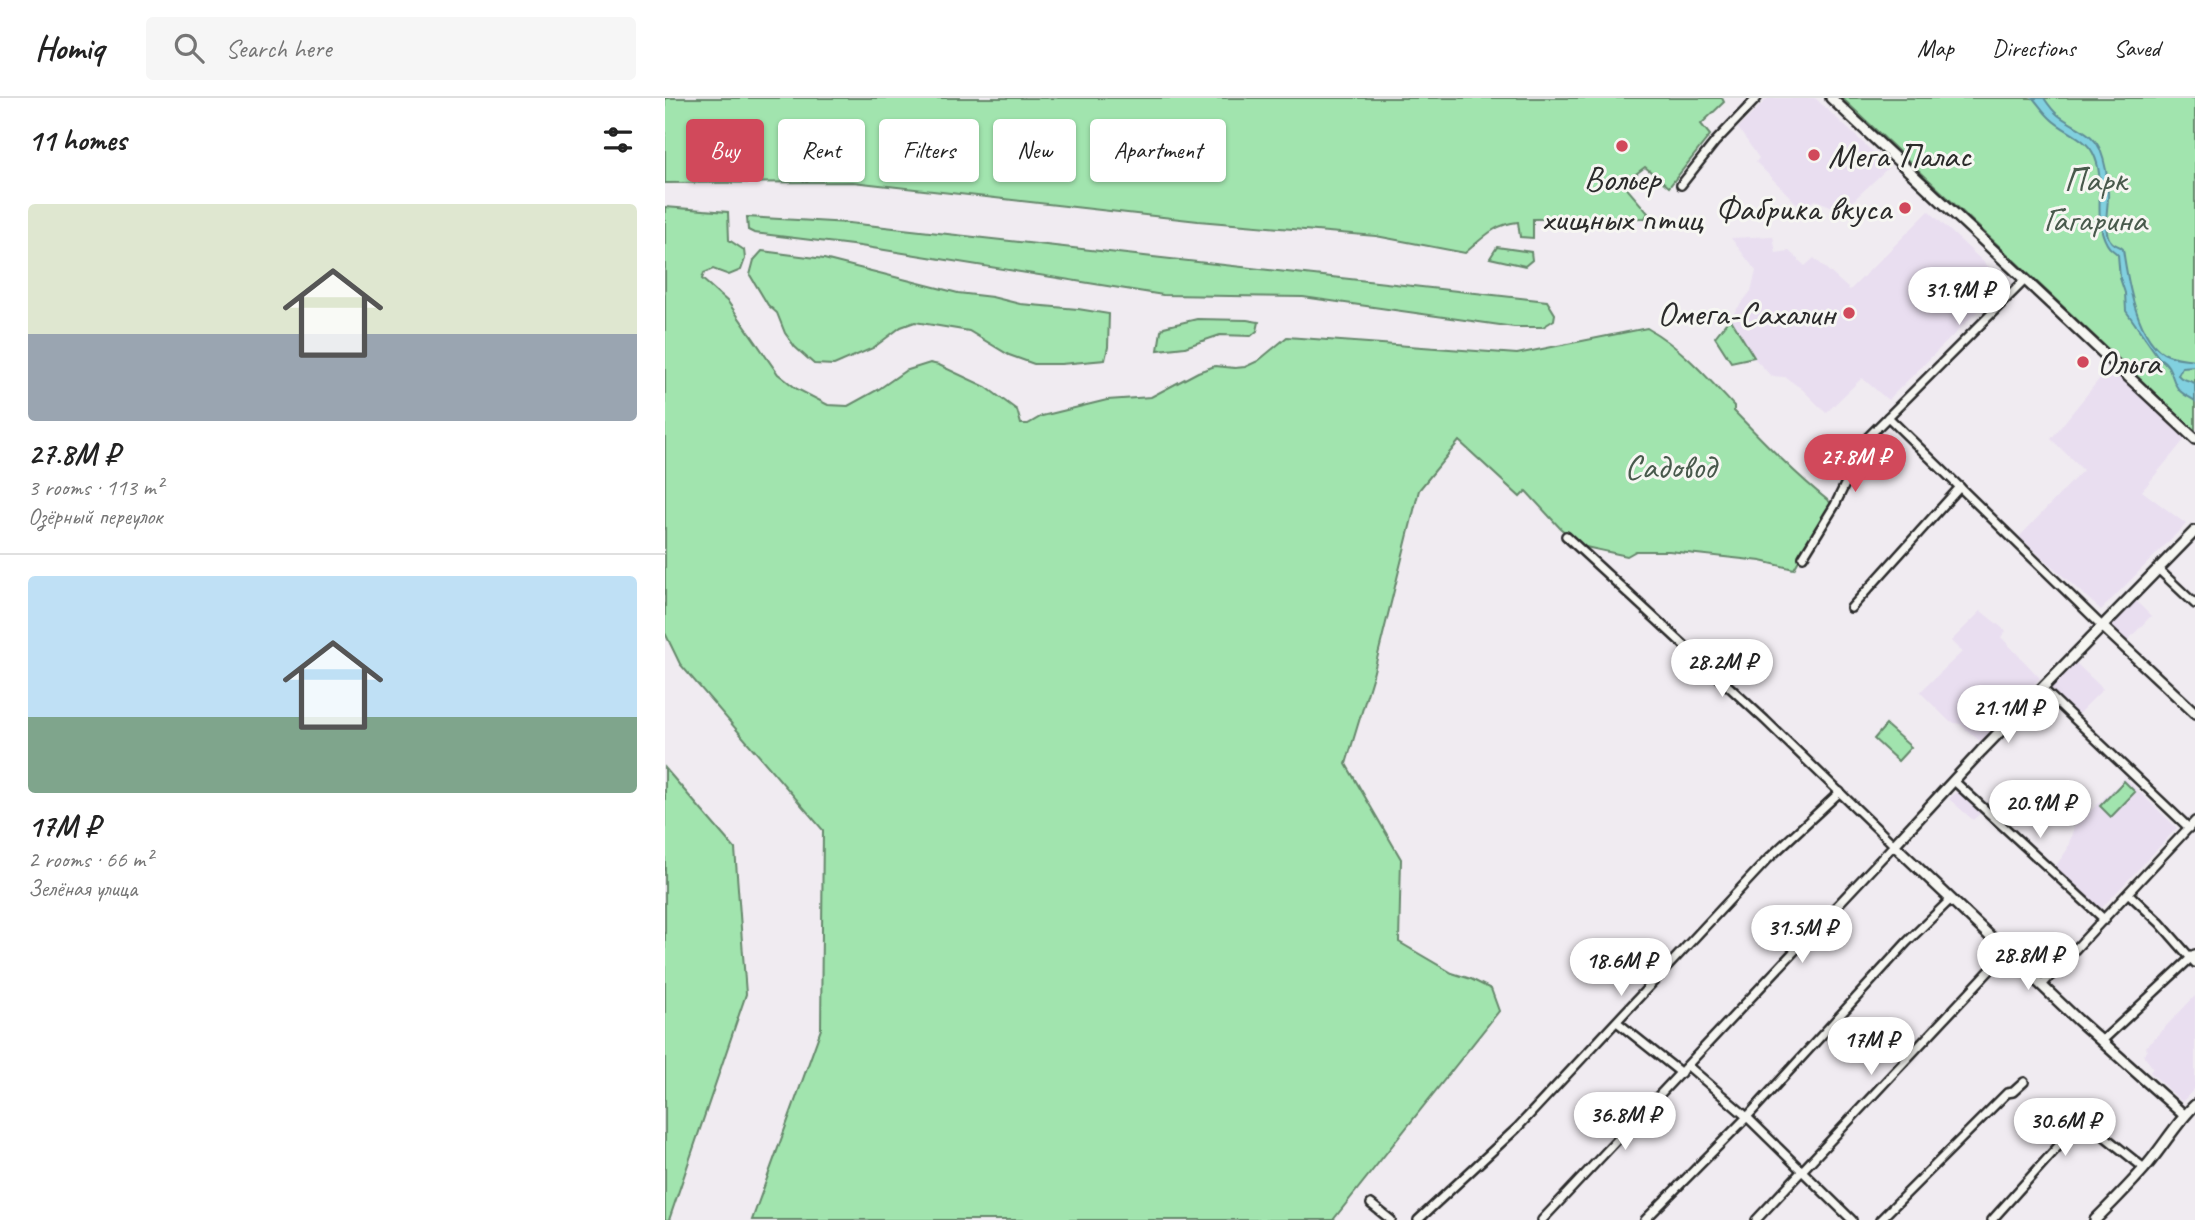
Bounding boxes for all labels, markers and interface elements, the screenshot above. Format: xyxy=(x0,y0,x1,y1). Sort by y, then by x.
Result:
search box xyxy=(146,17,636,80)
text: Homiq xyxy=(35,27,104,69)
icon: search xyxy=(170,29,208,67)
text: Search here xyxy=(226,32,331,65)
text: Map xyxy=(1917,33,1954,63)
text: Directions xyxy=(1992,33,2075,63)
text: Saved xyxy=(2113,33,2160,63)
chip: Buy xyxy=(686,119,764,182)
chip: Rent xyxy=(778,119,865,182)
chip: Filters xyxy=(879,119,979,182)
chip: New xyxy=(993,119,1076,182)
chip: Apartment xyxy=(1090,119,1226,182)
text: 11 homes xyxy=(28,121,126,159)
icon: filters xyxy=(599,121,637,159)
place label: Мега Палас xyxy=(1828,133,1972,178)
marker: Вольер хищных птиц xyxy=(1614,138,1630,154)
marker: Мега Палас xyxy=(1806,147,1822,163)
place label: Вольер хищных птиц xyxy=(1542,156,1704,241)
park label: Парк Гагарина xyxy=(2044,157,2149,242)
place label: Фабрика вкуса xyxy=(1715,186,1893,231)
marker: Фабрика вкуса xyxy=(1897,200,1913,216)
icon: home xyxy=(270,250,396,376)
pin: 31.9M ₽ xyxy=(1894,268,2024,327)
text: 31.9M ₽ xyxy=(1924,275,1994,304)
place label: Омега-Сахалин xyxy=(1657,291,1838,336)
marker: Омега-Сахалин xyxy=(1841,305,1857,321)
place label: Ольга xyxy=(2097,340,2163,385)
marker: Ольга xyxy=(2075,354,2091,370)
pin: 27.8M ₽ xyxy=(1790,434,1920,494)
text: 27.8M ₽ xyxy=(28,435,119,473)
text: 27.8M ₽ xyxy=(1820,442,1890,471)
park label: Садовод xyxy=(1625,444,1719,489)
text: 3 rooms · 113 m² xyxy=(28,473,163,502)
text: Озёрный переулок xyxy=(28,502,162,531)
icon: home xyxy=(270,622,396,748)
pin: 28.2M ₽ xyxy=(1657,640,1787,699)
text: 28.2M ₽ xyxy=(1687,647,1757,676)
pin: 21.1M ₽ xyxy=(1943,686,2073,745)
text: 21.1M ₽ xyxy=(1973,693,2043,722)
pin: 20.9M ₽ xyxy=(1975,780,2105,840)
text: 20.9M ₽ xyxy=(2005,788,2075,817)
text: 17M ₽ xyxy=(28,807,100,845)
text: 2 rooms · 66 m² xyxy=(28,845,152,874)
text: Зелёная улица xyxy=(28,874,137,903)
pin: 31.5M ₽ xyxy=(1737,906,1867,965)
text: 31.5M ₽ xyxy=(1767,913,1837,942)
pin: 28.8M ₽ xyxy=(1963,932,2093,992)
pin: 18.6M ₽ xyxy=(1556,939,1686,998)
text: 28.8M ₽ xyxy=(1993,940,2063,969)
text: 18.6M ₽ xyxy=(1586,946,1656,975)
pin: 17M ₽ xyxy=(1822,1018,1920,1077)
text: 17M ₽ xyxy=(1844,1025,1898,1054)
pin: 36.8M ₽ xyxy=(1560,1093,1690,1152)
pin: 30.6M ₽ xyxy=(2000,1098,2130,1158)
text: 36.8M ₽ xyxy=(1590,1100,1660,1129)
text: 30.6M ₽ xyxy=(2030,1106,2100,1135)

